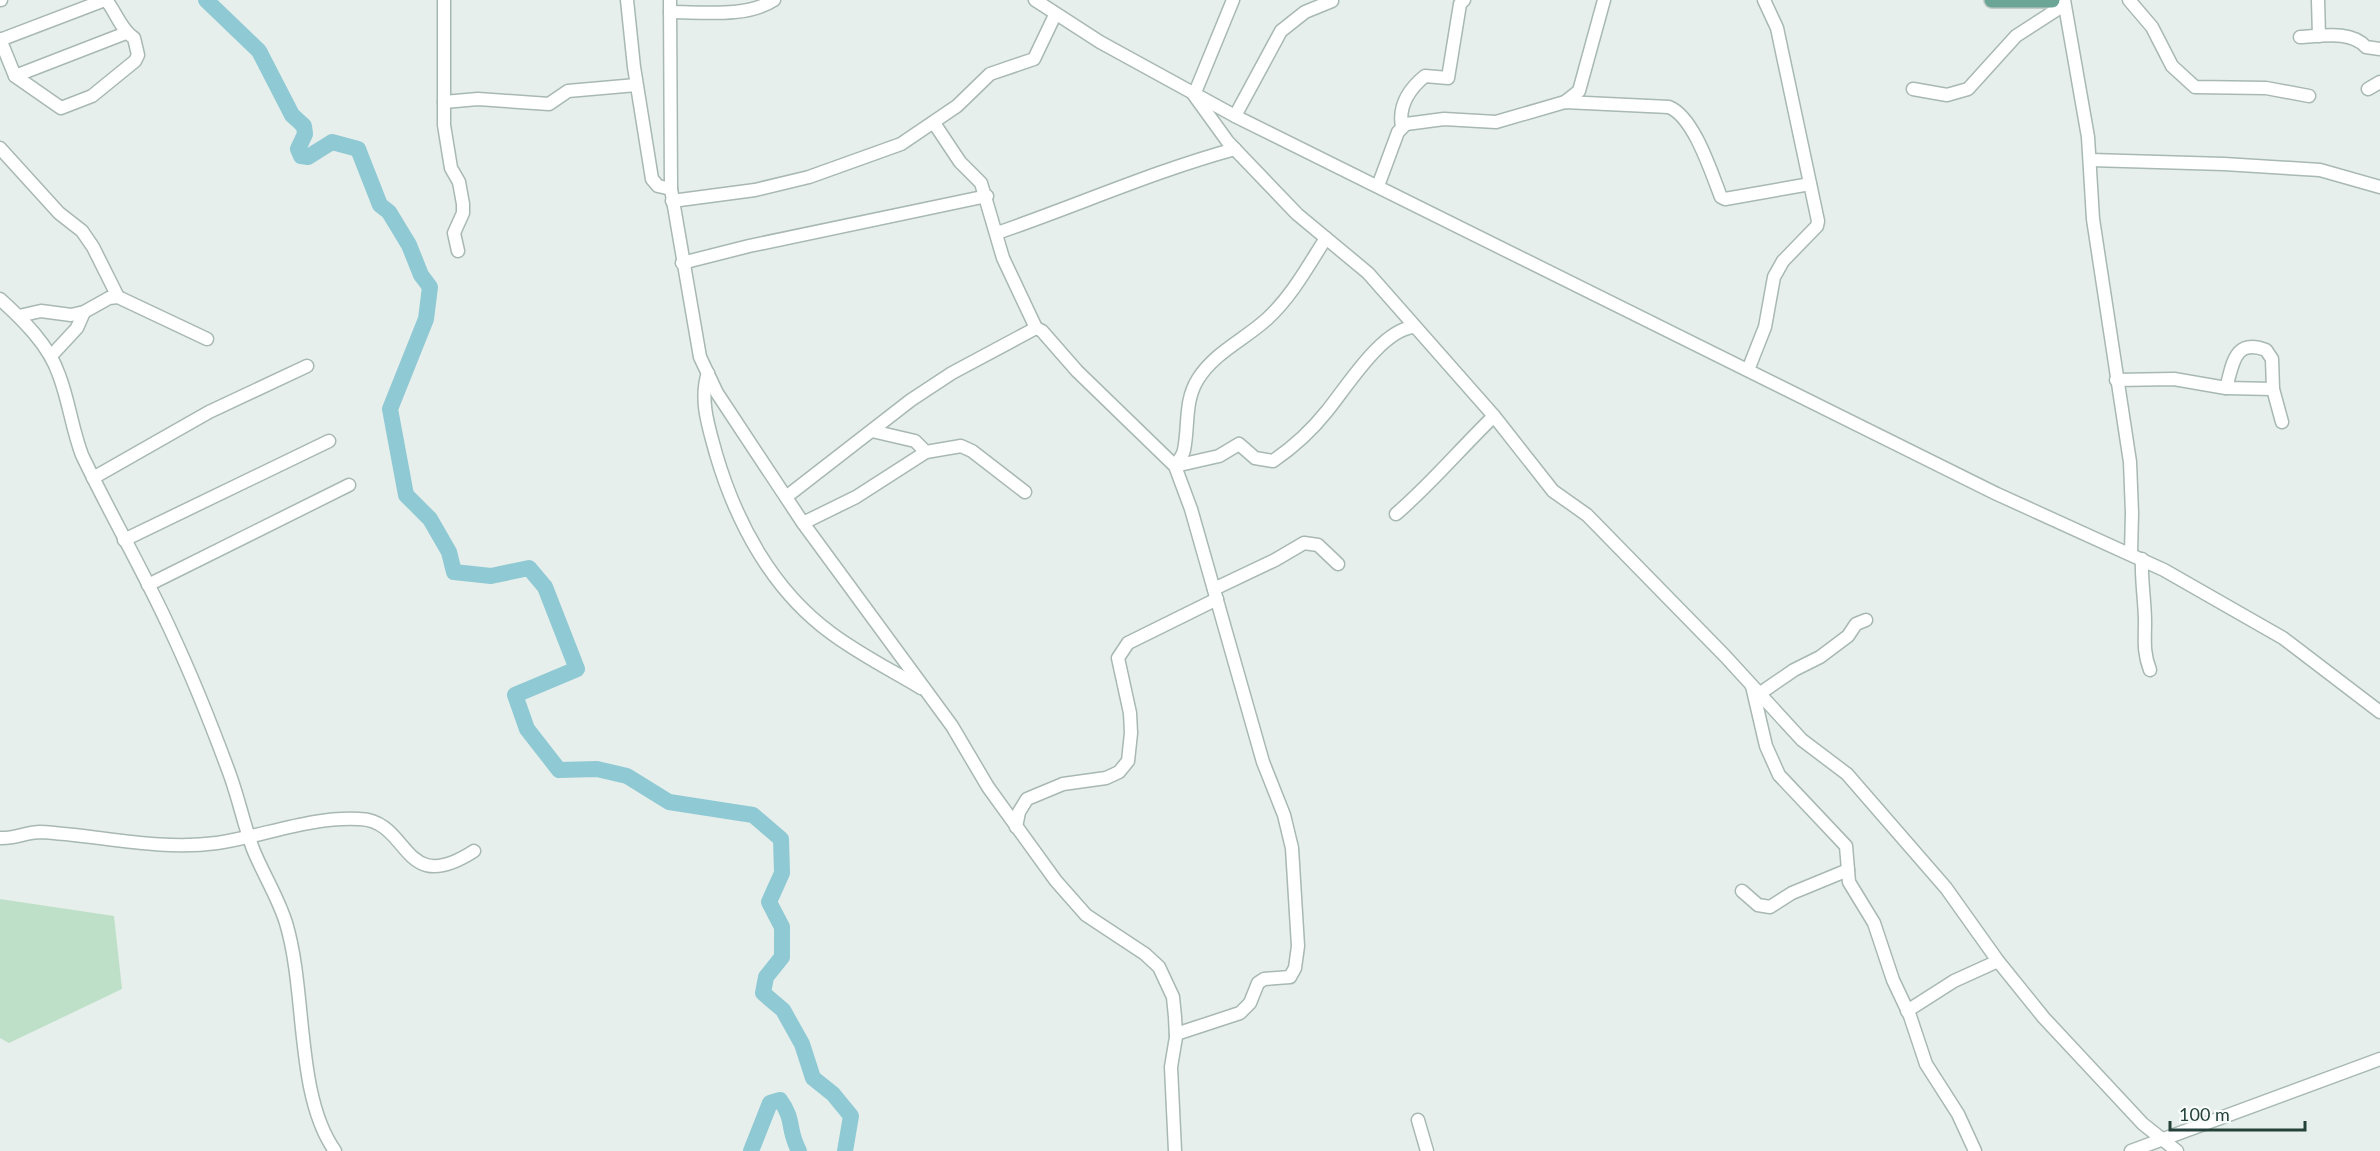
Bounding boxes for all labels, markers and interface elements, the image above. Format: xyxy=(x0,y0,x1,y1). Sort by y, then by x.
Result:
scale bar xyxy=(2170,1094,2305,1132)
text: 100 m xyxy=(2179,1103,2230,1125)

